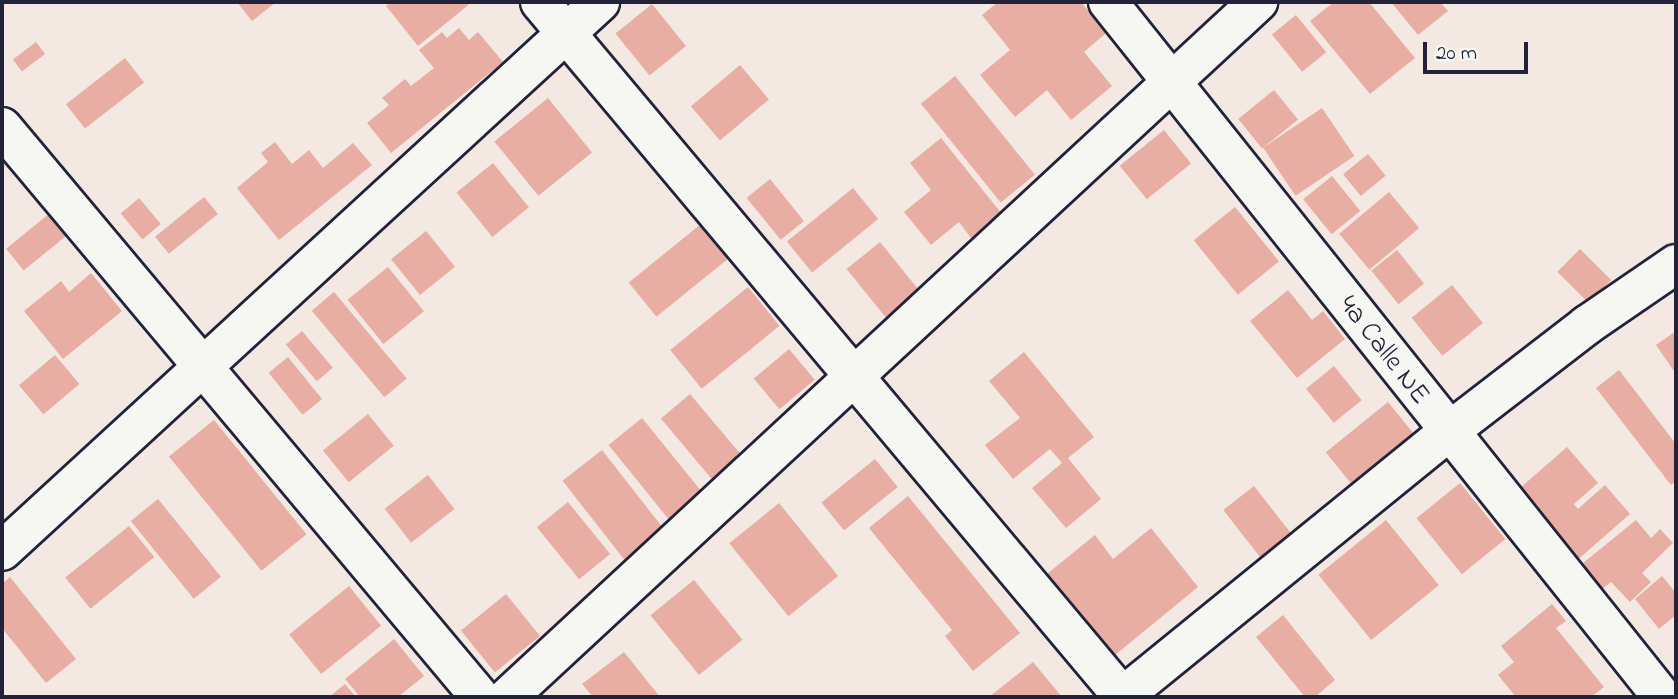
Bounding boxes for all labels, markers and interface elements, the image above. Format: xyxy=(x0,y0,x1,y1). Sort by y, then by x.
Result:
scale bar xyxy=(1426,28,1531,72)
text: 20 m xyxy=(1436,39,1477,69)
street label: 4a Calle NE xyxy=(1330,290,1436,412)

